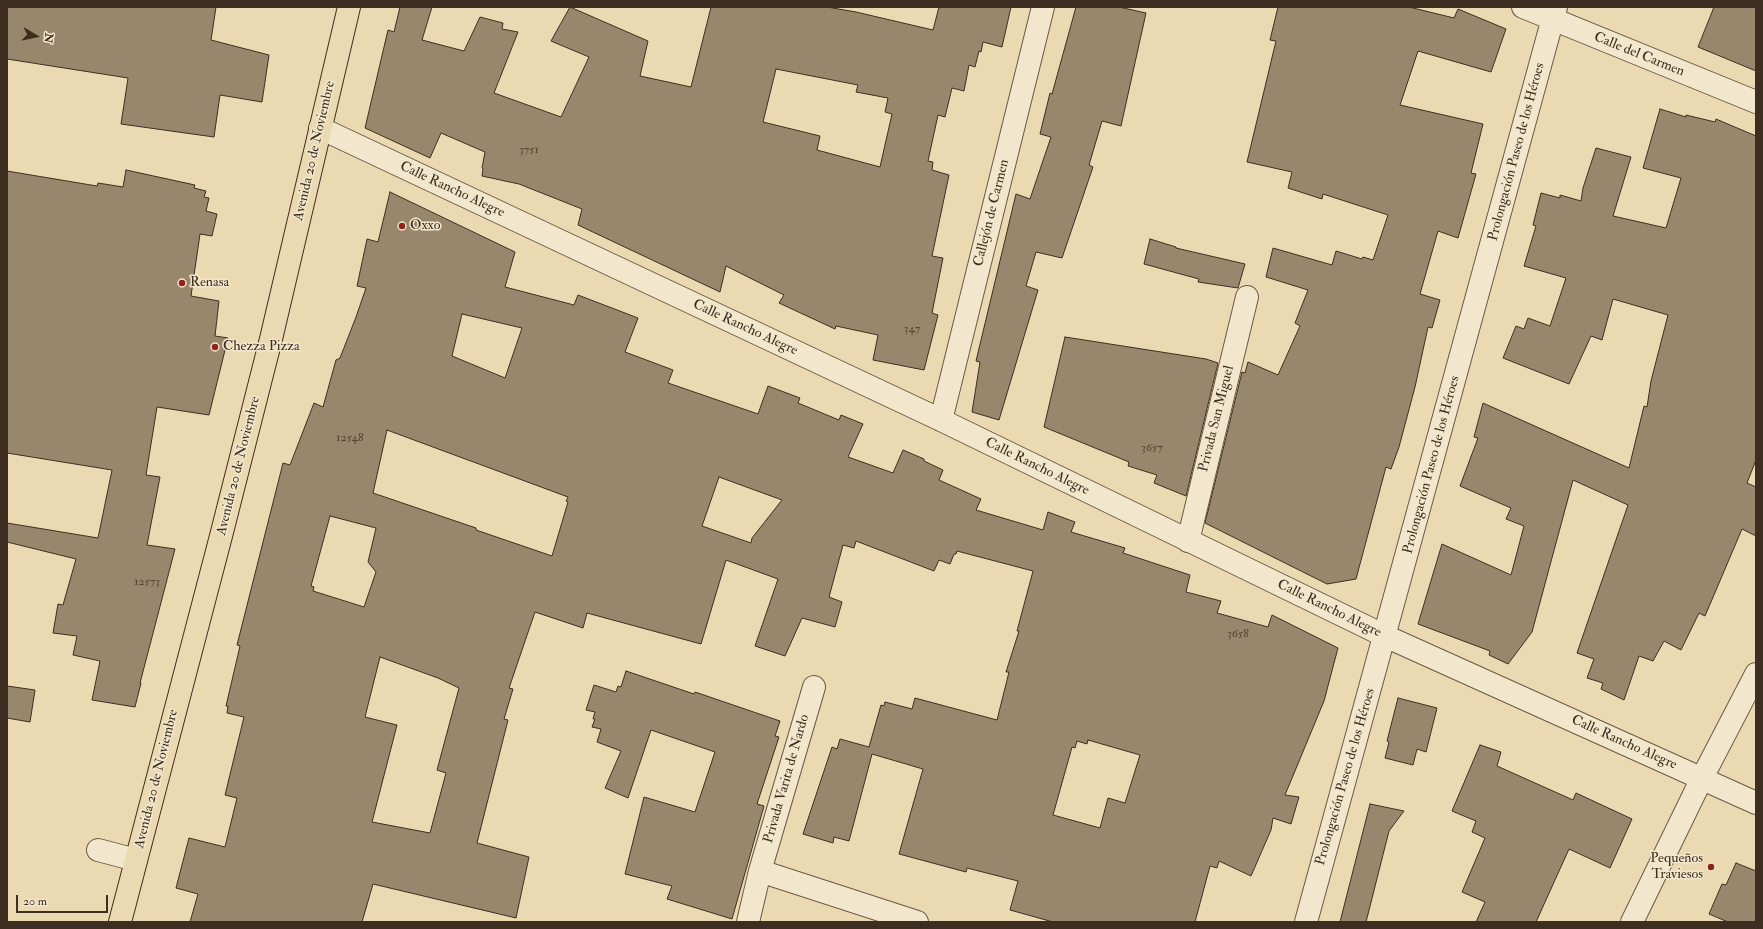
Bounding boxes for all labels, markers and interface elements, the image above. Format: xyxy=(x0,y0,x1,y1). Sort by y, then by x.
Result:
north arrow xyxy=(16,16,56,56)
street label: Calle del Carmen xyxy=(1591,29,1687,81)
text: N xyxy=(41,32,56,44)
street label: Prolongación Paseo de los Héroes xyxy=(1485,61,1549,243)
street label: Avenida 20 de Noviembre xyxy=(291,80,339,222)
house number: 3751 xyxy=(519,143,539,157)
street label: Calle Rancho Alegre xyxy=(397,158,507,222)
street label: Callejón de Carmen xyxy=(971,158,1013,268)
place label: Oxxo xyxy=(410,218,440,234)
marker: Oxxo xyxy=(397,221,407,231)
place label: Renasa xyxy=(190,275,229,291)
marker: Renasa xyxy=(177,278,187,288)
street label: Calle Rancho Alegre xyxy=(690,296,800,360)
house number: 347 xyxy=(904,322,920,336)
place label: Chezza Pizza xyxy=(223,339,300,355)
marker: Chezza Pizza xyxy=(210,342,220,352)
street label: Privada San Miguel xyxy=(1196,364,1238,474)
street label: Prolongación Paseo de los Héroes xyxy=(1400,374,1464,556)
street label: Avenida 20 de Noviembre xyxy=(214,395,264,537)
house number: 12548 xyxy=(336,431,364,445)
street label: Calle Rancho Alegre xyxy=(982,435,1092,499)
house number: 3657 xyxy=(1141,441,1163,455)
house number: 12573 xyxy=(134,575,160,589)
street label: Calle Rancho Alegre xyxy=(1274,577,1384,641)
house number: 3658 xyxy=(1227,627,1249,641)
street label: Prolongación Paseo de los Héroes xyxy=(1313,686,1379,868)
street label: Avenida 20 de Noviembre xyxy=(132,708,182,850)
street label: Calle Rancho Alegre xyxy=(1569,712,1679,774)
street label: Privada Varita de Nardo xyxy=(761,713,813,845)
place label: Pequeños Traviesos xyxy=(1650,851,1703,884)
marker: Pequeños Traviesos xyxy=(1706,862,1716,872)
scale bar xyxy=(18,887,110,913)
text: 20 m xyxy=(23,894,47,909)

